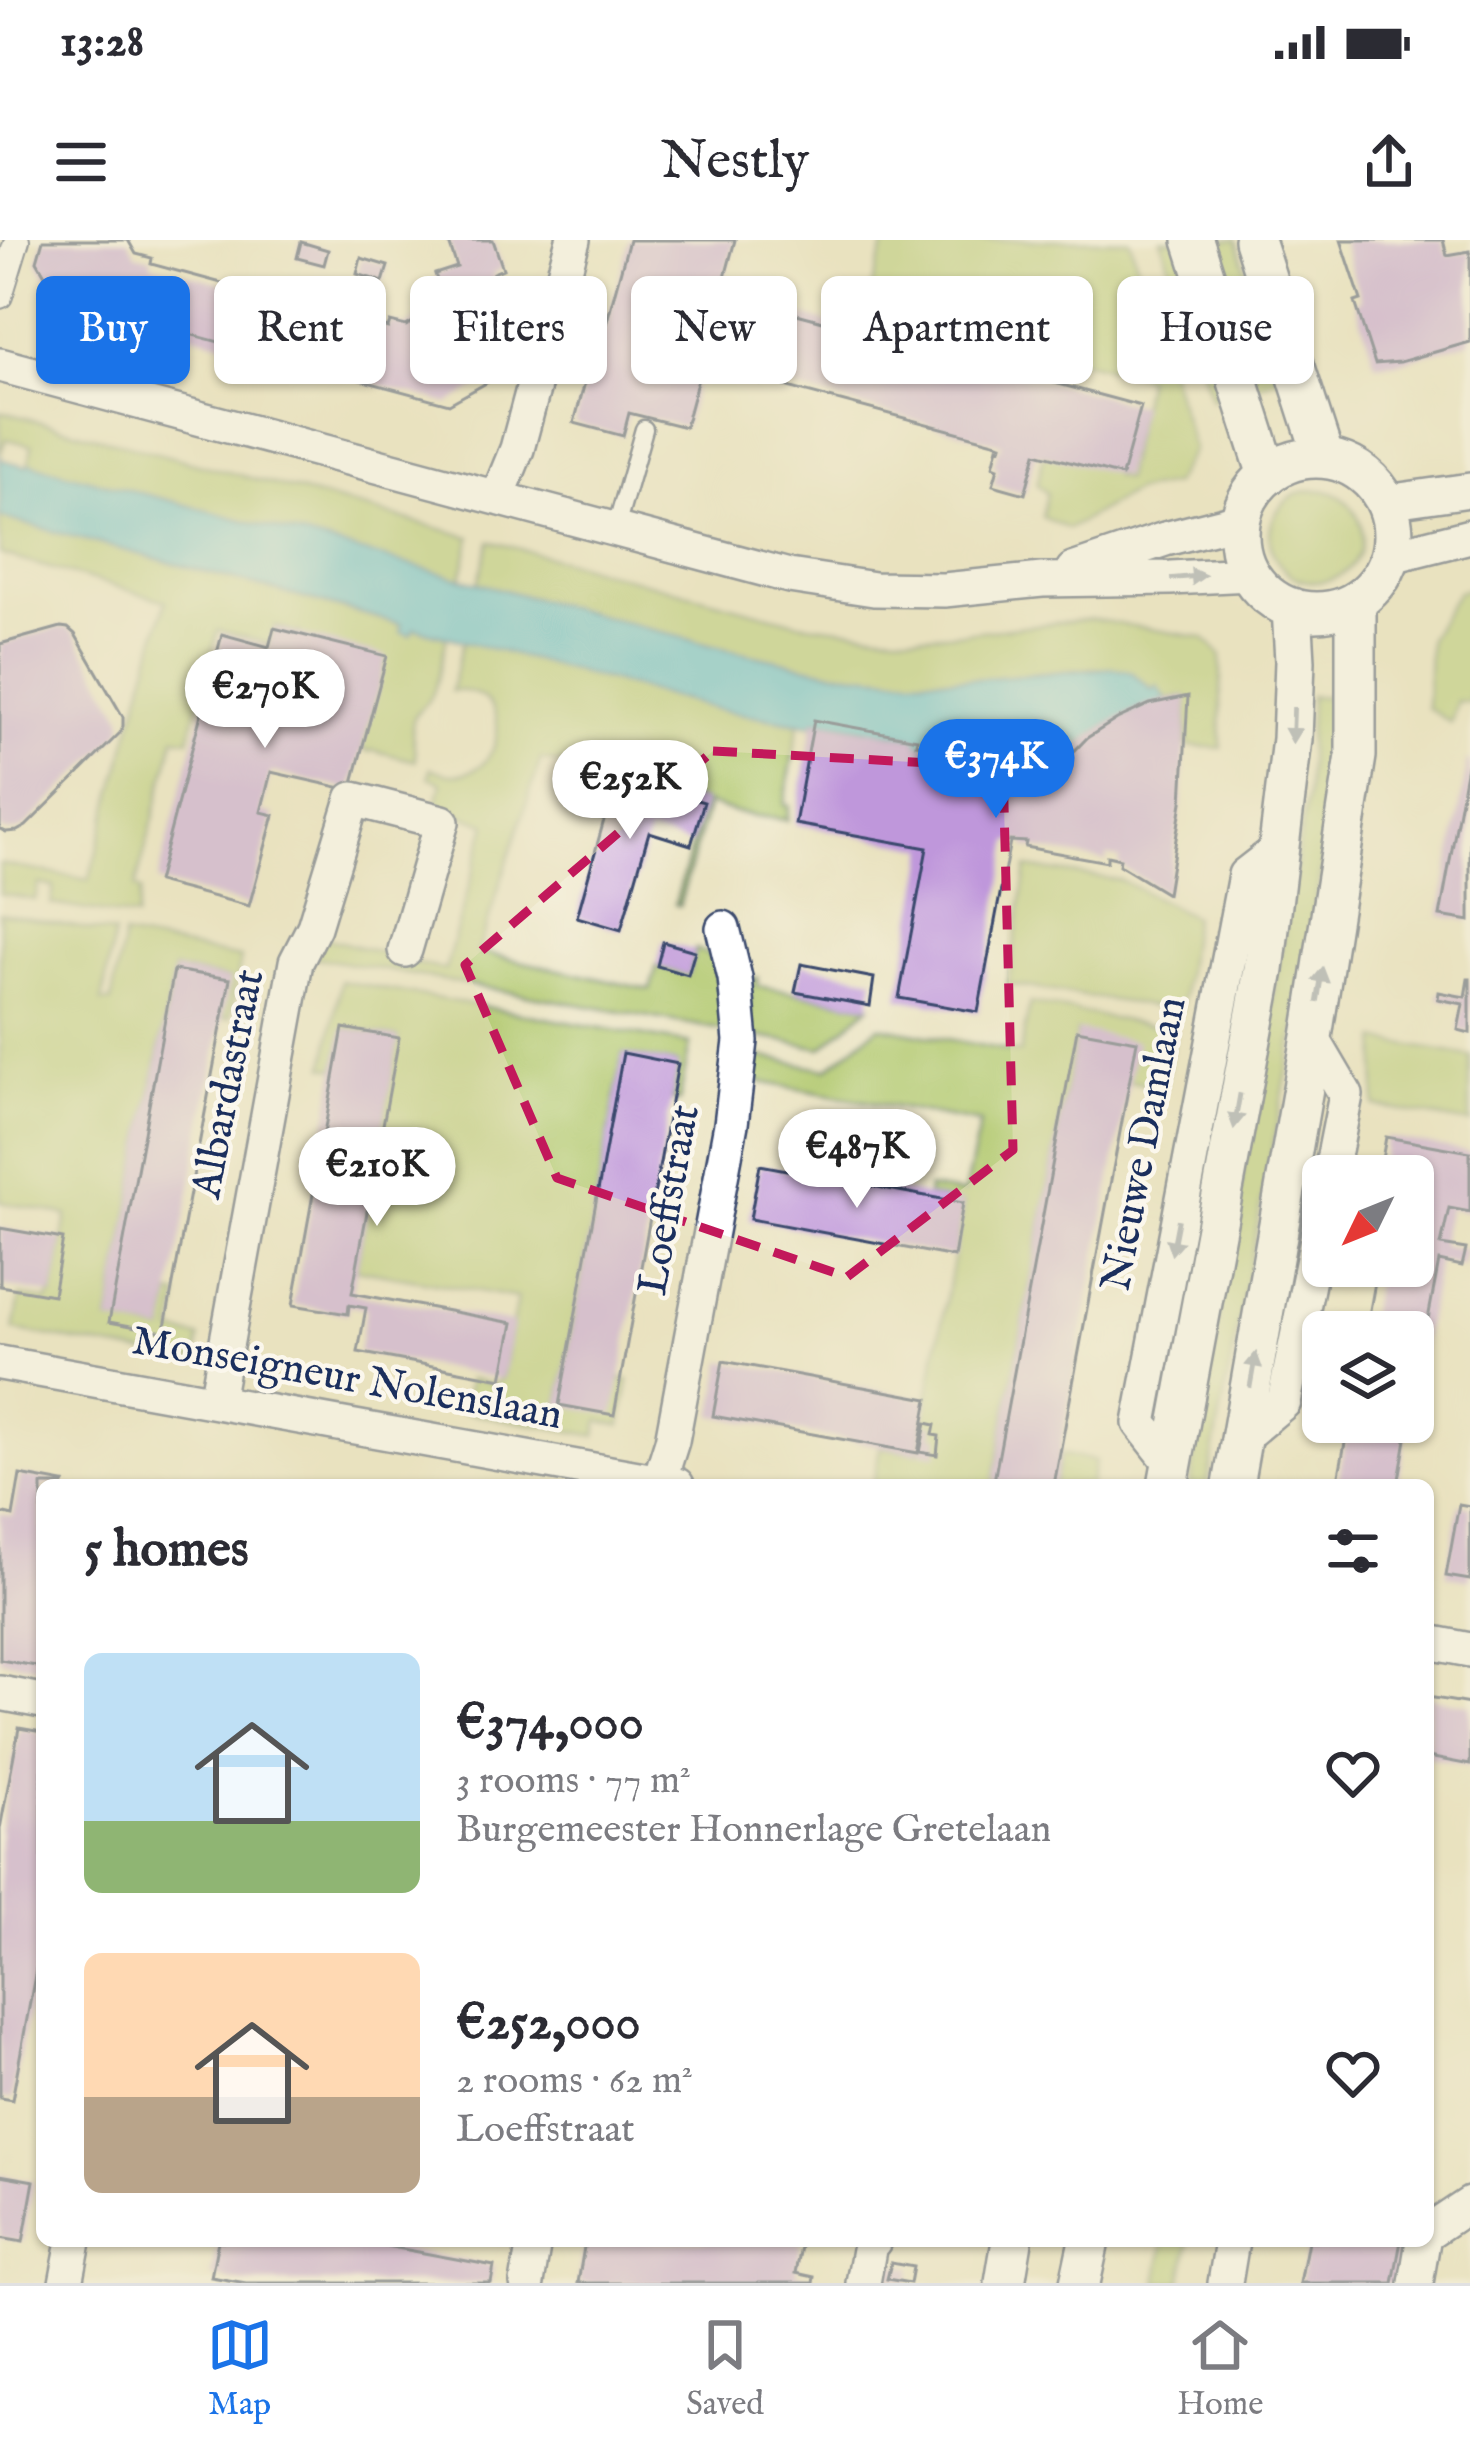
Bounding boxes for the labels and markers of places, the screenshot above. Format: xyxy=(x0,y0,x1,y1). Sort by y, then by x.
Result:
pin: €270K xyxy=(181,649,349,751)
pin: €374K xyxy=(912,719,1080,821)
pin: €252K xyxy=(546,740,714,842)
pin: €487K xyxy=(773,1109,941,1211)
pin: €210K xyxy=(293,1127,461,1229)

